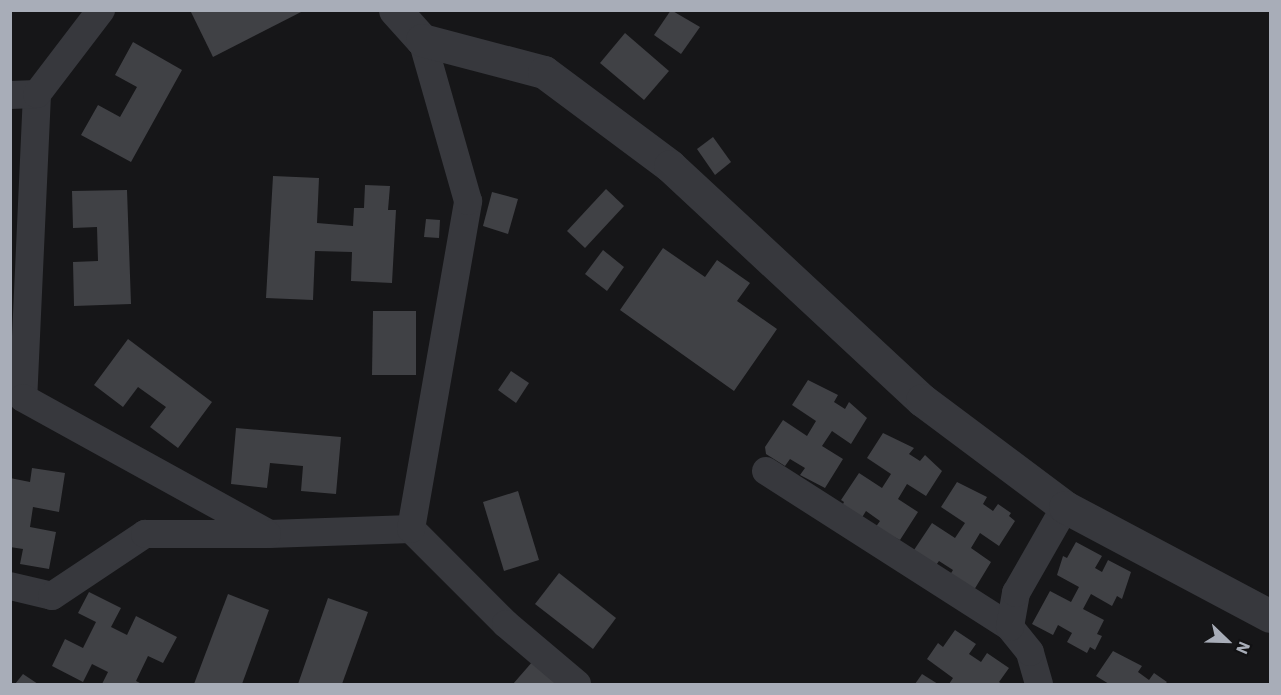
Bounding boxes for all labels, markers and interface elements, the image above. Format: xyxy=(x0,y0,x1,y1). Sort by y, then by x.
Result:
north arrow xyxy=(1197,611,1257,671)
text: N xyxy=(1232,639,1255,657)

